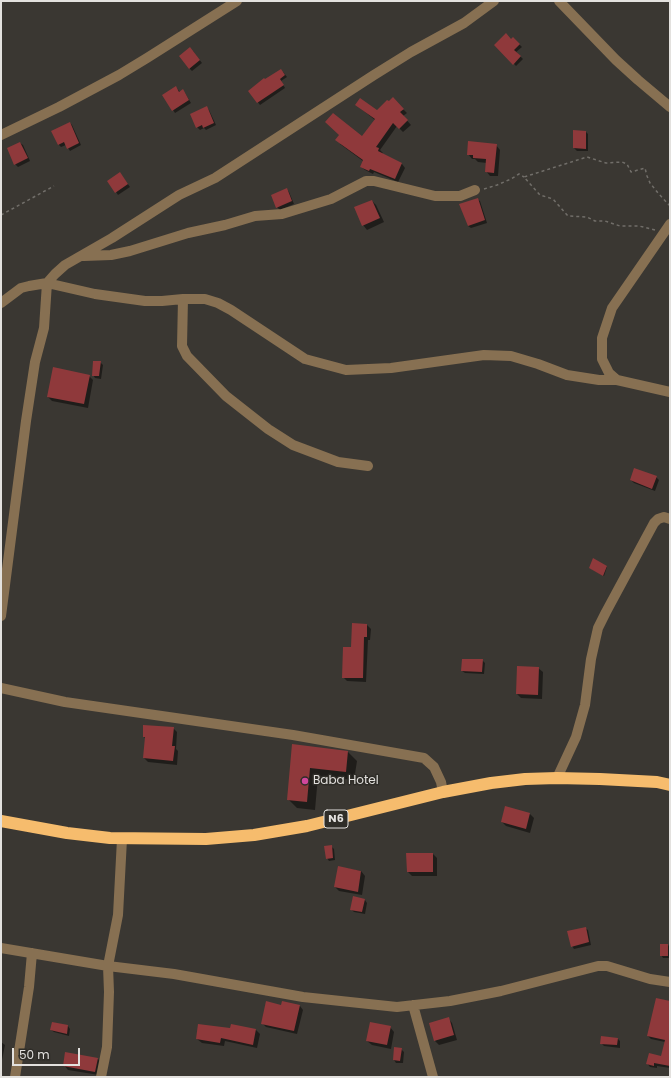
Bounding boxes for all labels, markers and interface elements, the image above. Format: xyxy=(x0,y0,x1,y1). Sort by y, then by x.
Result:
place label: Baba Hotel xyxy=(313,774,379,788)
marker: Baba Hotel xyxy=(300,776,310,786)
road number: N6 xyxy=(324,810,348,828)
scale bar xyxy=(14,1040,82,1066)
text: 50 m xyxy=(19,1046,50,1063)

